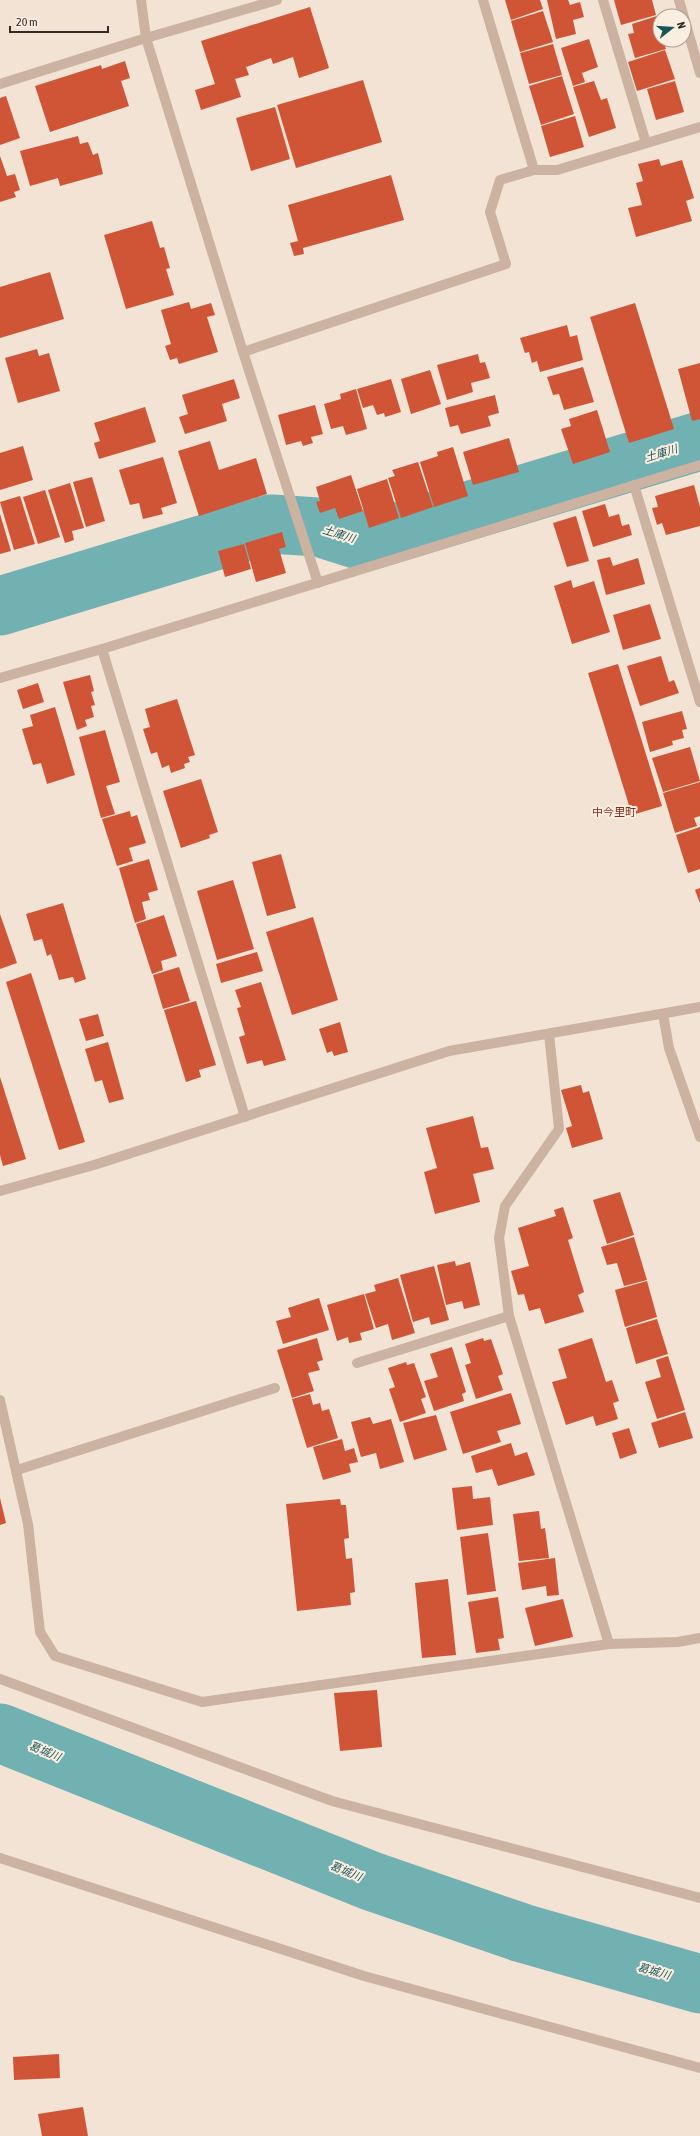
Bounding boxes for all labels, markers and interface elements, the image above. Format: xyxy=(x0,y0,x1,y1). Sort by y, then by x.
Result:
scale bar xyxy=(10,8,108,34)
north arrow xyxy=(652,8,692,48)
text: 20 m xyxy=(16,15,38,29)
text: N xyxy=(675,20,688,30)
water label: 土庫川 xyxy=(643,442,679,464)
water label: 土庫川 xyxy=(321,523,357,545)
district label: 中今里町 xyxy=(592,806,636,818)
water label: 葛城川 xyxy=(27,1739,63,1763)
water label: 葛城川 xyxy=(328,1859,364,1883)
water label: 葛城川 xyxy=(636,1961,672,1982)

